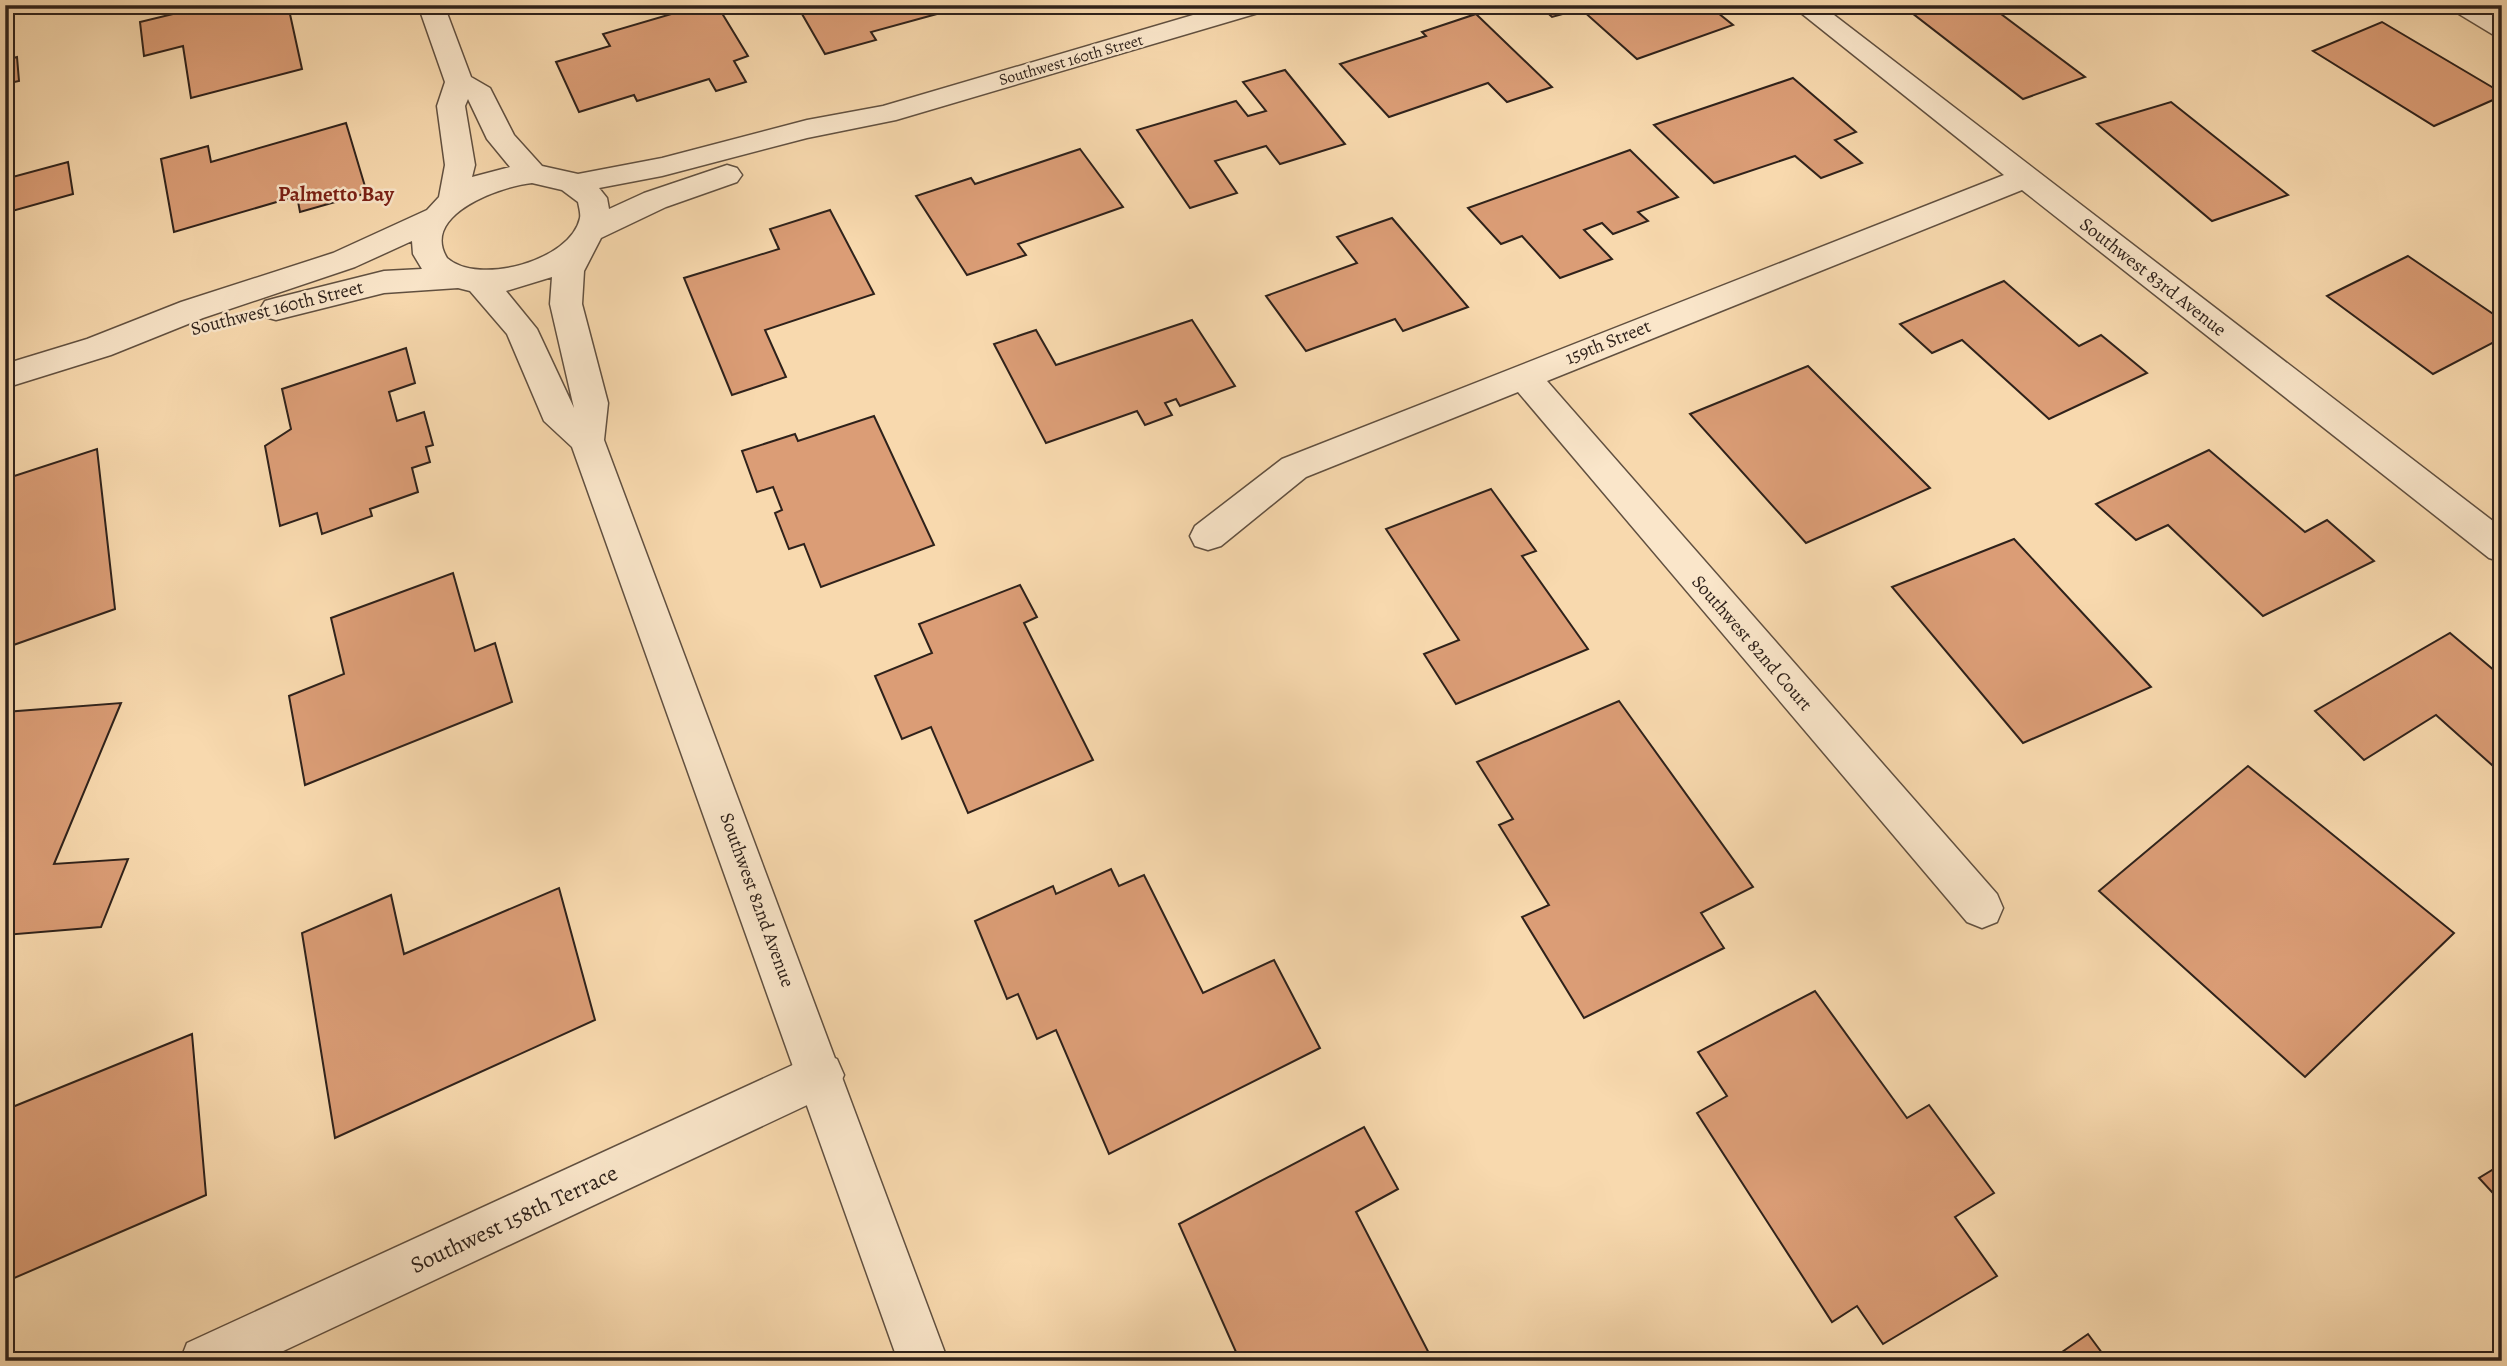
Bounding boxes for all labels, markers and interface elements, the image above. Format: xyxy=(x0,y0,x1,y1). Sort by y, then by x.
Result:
street label: Southwest 160th Street xyxy=(996,29,1146,91)
district label: Palmetto Bay xyxy=(278,180,395,208)
street label: Southwest 83rd Avenue xyxy=(2074,211,2232,343)
street label: Southwest 160th Street xyxy=(188,274,366,342)
street label: 159th Street xyxy=(1561,313,1655,371)
street label: Southwest 82nd Court xyxy=(1686,569,1818,717)
street label: Southwest 82nd Avenue xyxy=(713,809,801,991)
street label: Southwest 158th Terrace xyxy=(405,1157,623,1281)

